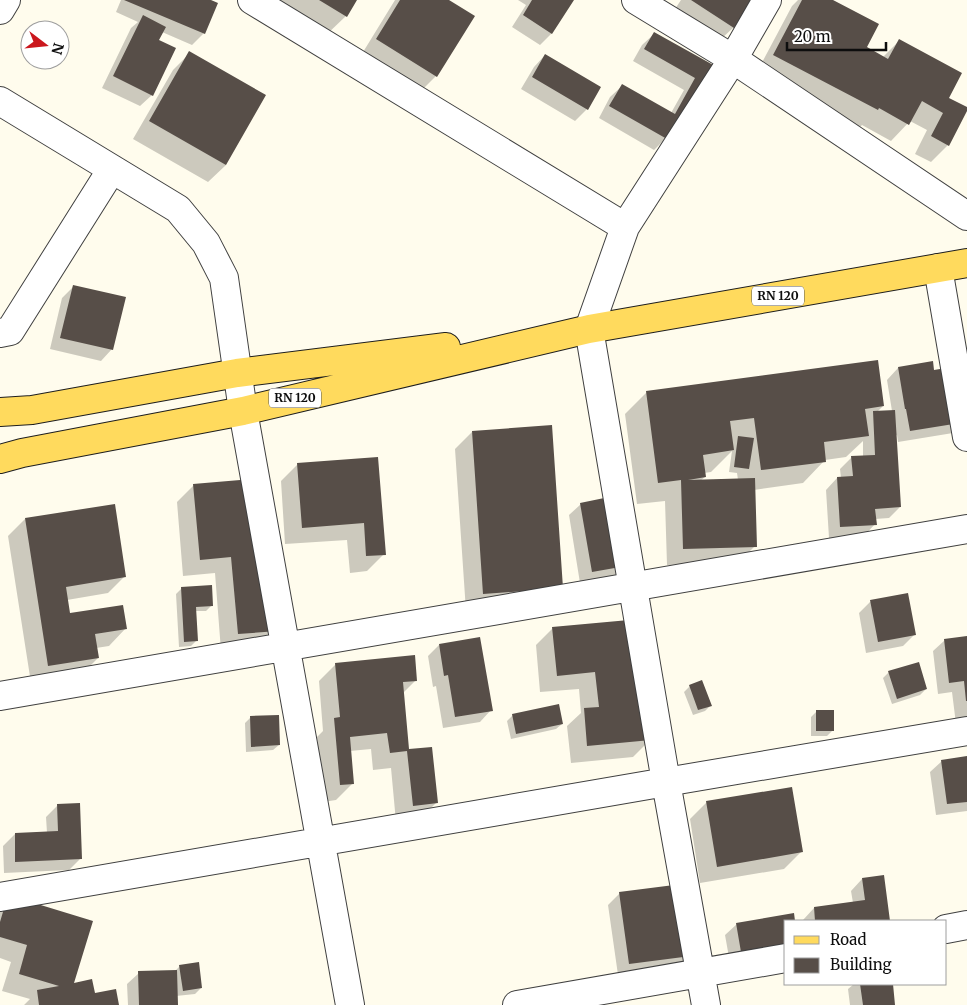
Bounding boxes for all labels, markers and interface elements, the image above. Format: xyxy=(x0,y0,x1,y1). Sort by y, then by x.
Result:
north arrow xyxy=(20,20,70,70)
scale bar xyxy=(787,20,886,52)
text: 20 m xyxy=(794,27,831,46)
text: N xyxy=(47,41,68,56)
road number: RN 120 xyxy=(752,286,804,306)
road number: RN 120 xyxy=(269,388,321,408)
legend xyxy=(784,920,947,985)
text: Road xyxy=(830,930,866,949)
text: Building xyxy=(830,955,892,974)

